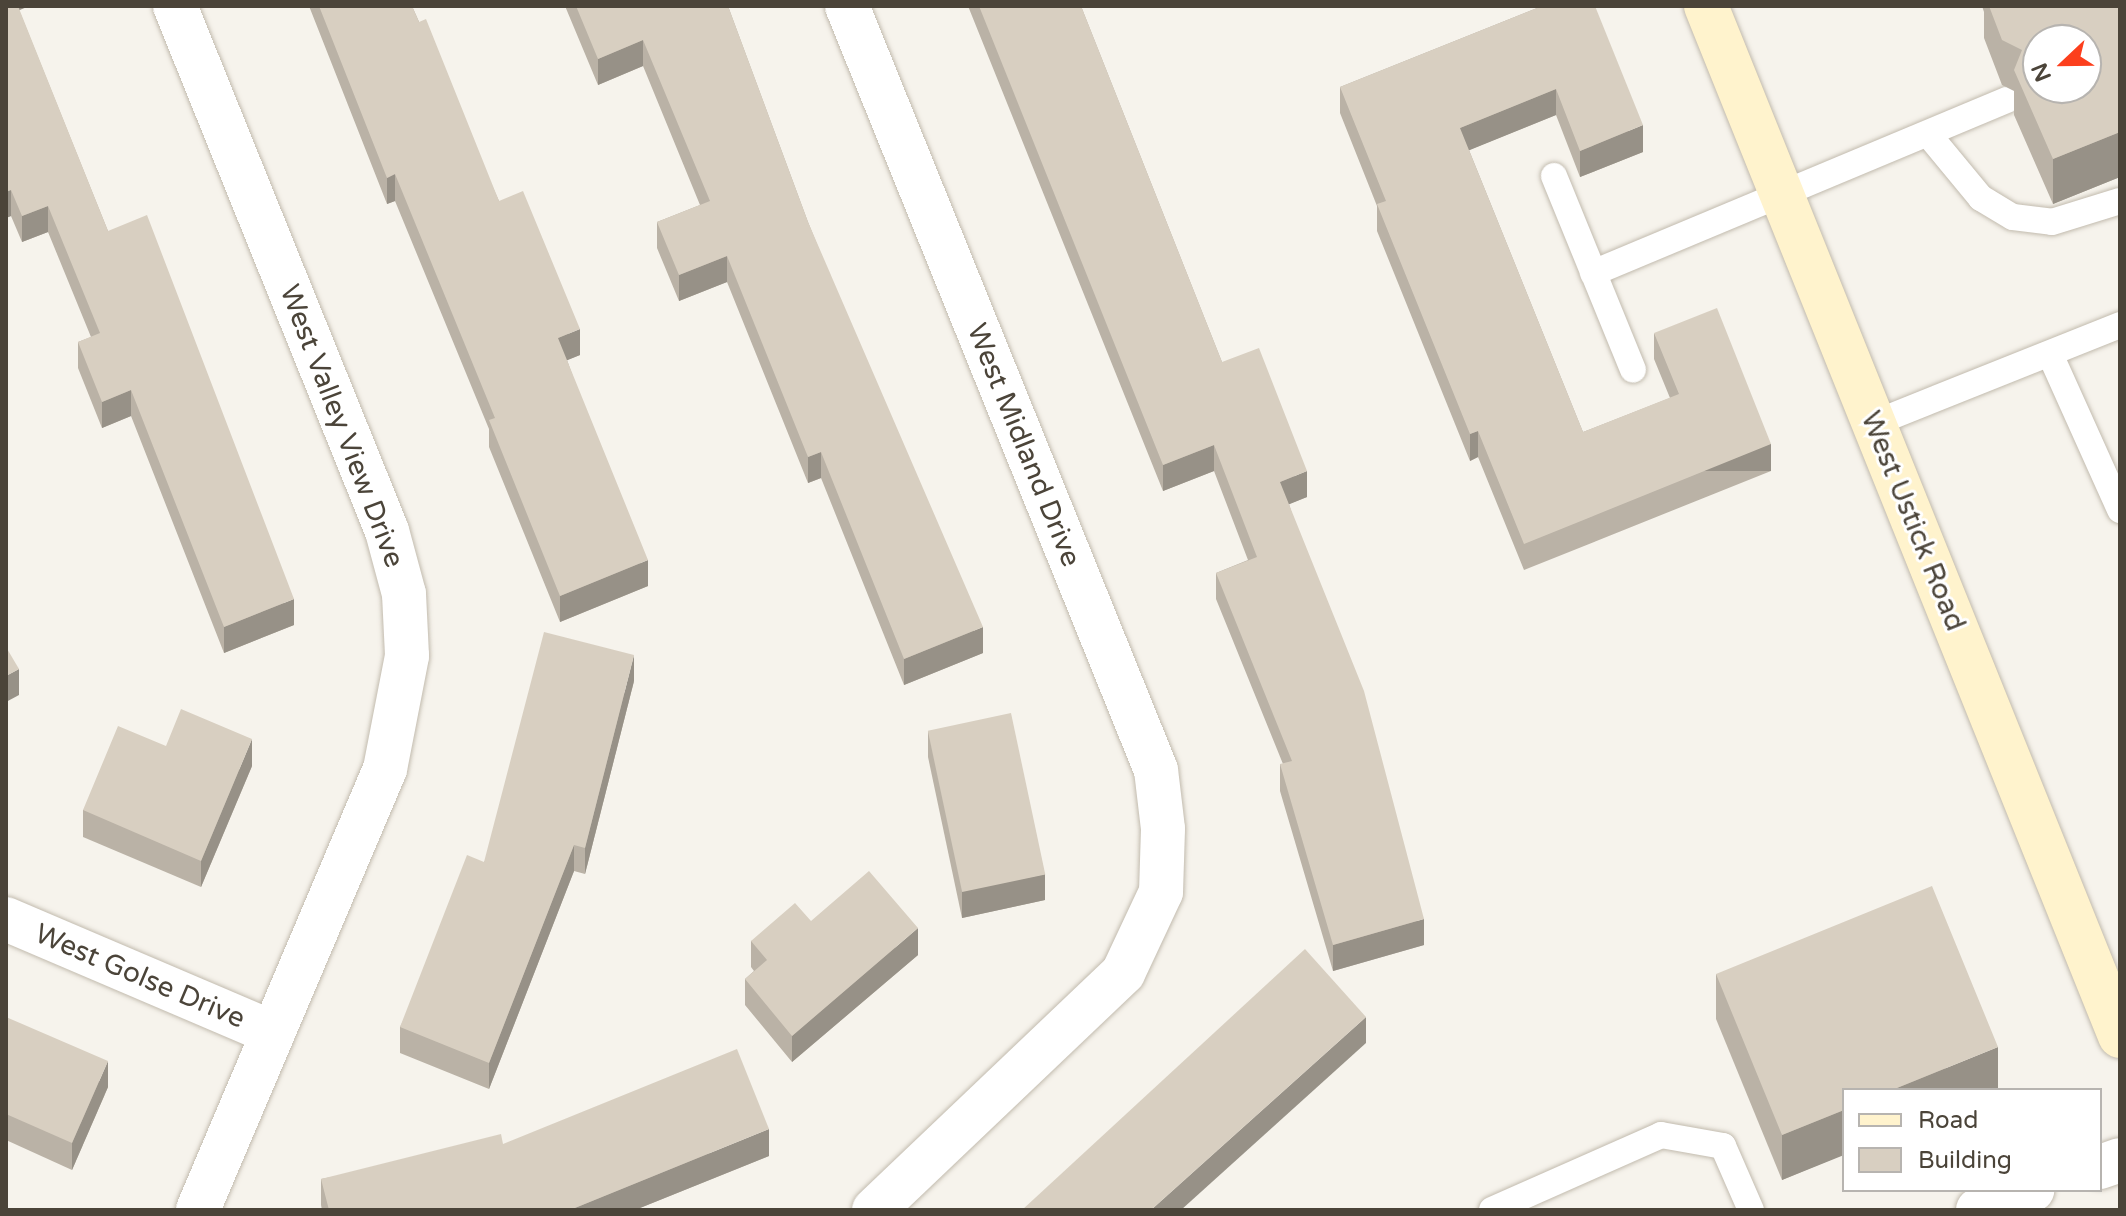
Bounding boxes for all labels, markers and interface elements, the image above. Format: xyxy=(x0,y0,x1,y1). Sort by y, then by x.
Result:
north arrow xyxy=(2022,24,2102,104)
text: N xyxy=(2026,59,2057,85)
street label: West Valley View Drive xyxy=(273,280,411,572)
street label: West Midland Drive xyxy=(960,319,1088,571)
street label: West Ustick Road xyxy=(1854,406,1972,636)
street label: West Golse Drive xyxy=(30,917,250,1035)
legend xyxy=(1842,1088,2102,1192)
text: Road xyxy=(1918,1106,1978,1135)
text: Building xyxy=(1918,1146,2012,1175)

